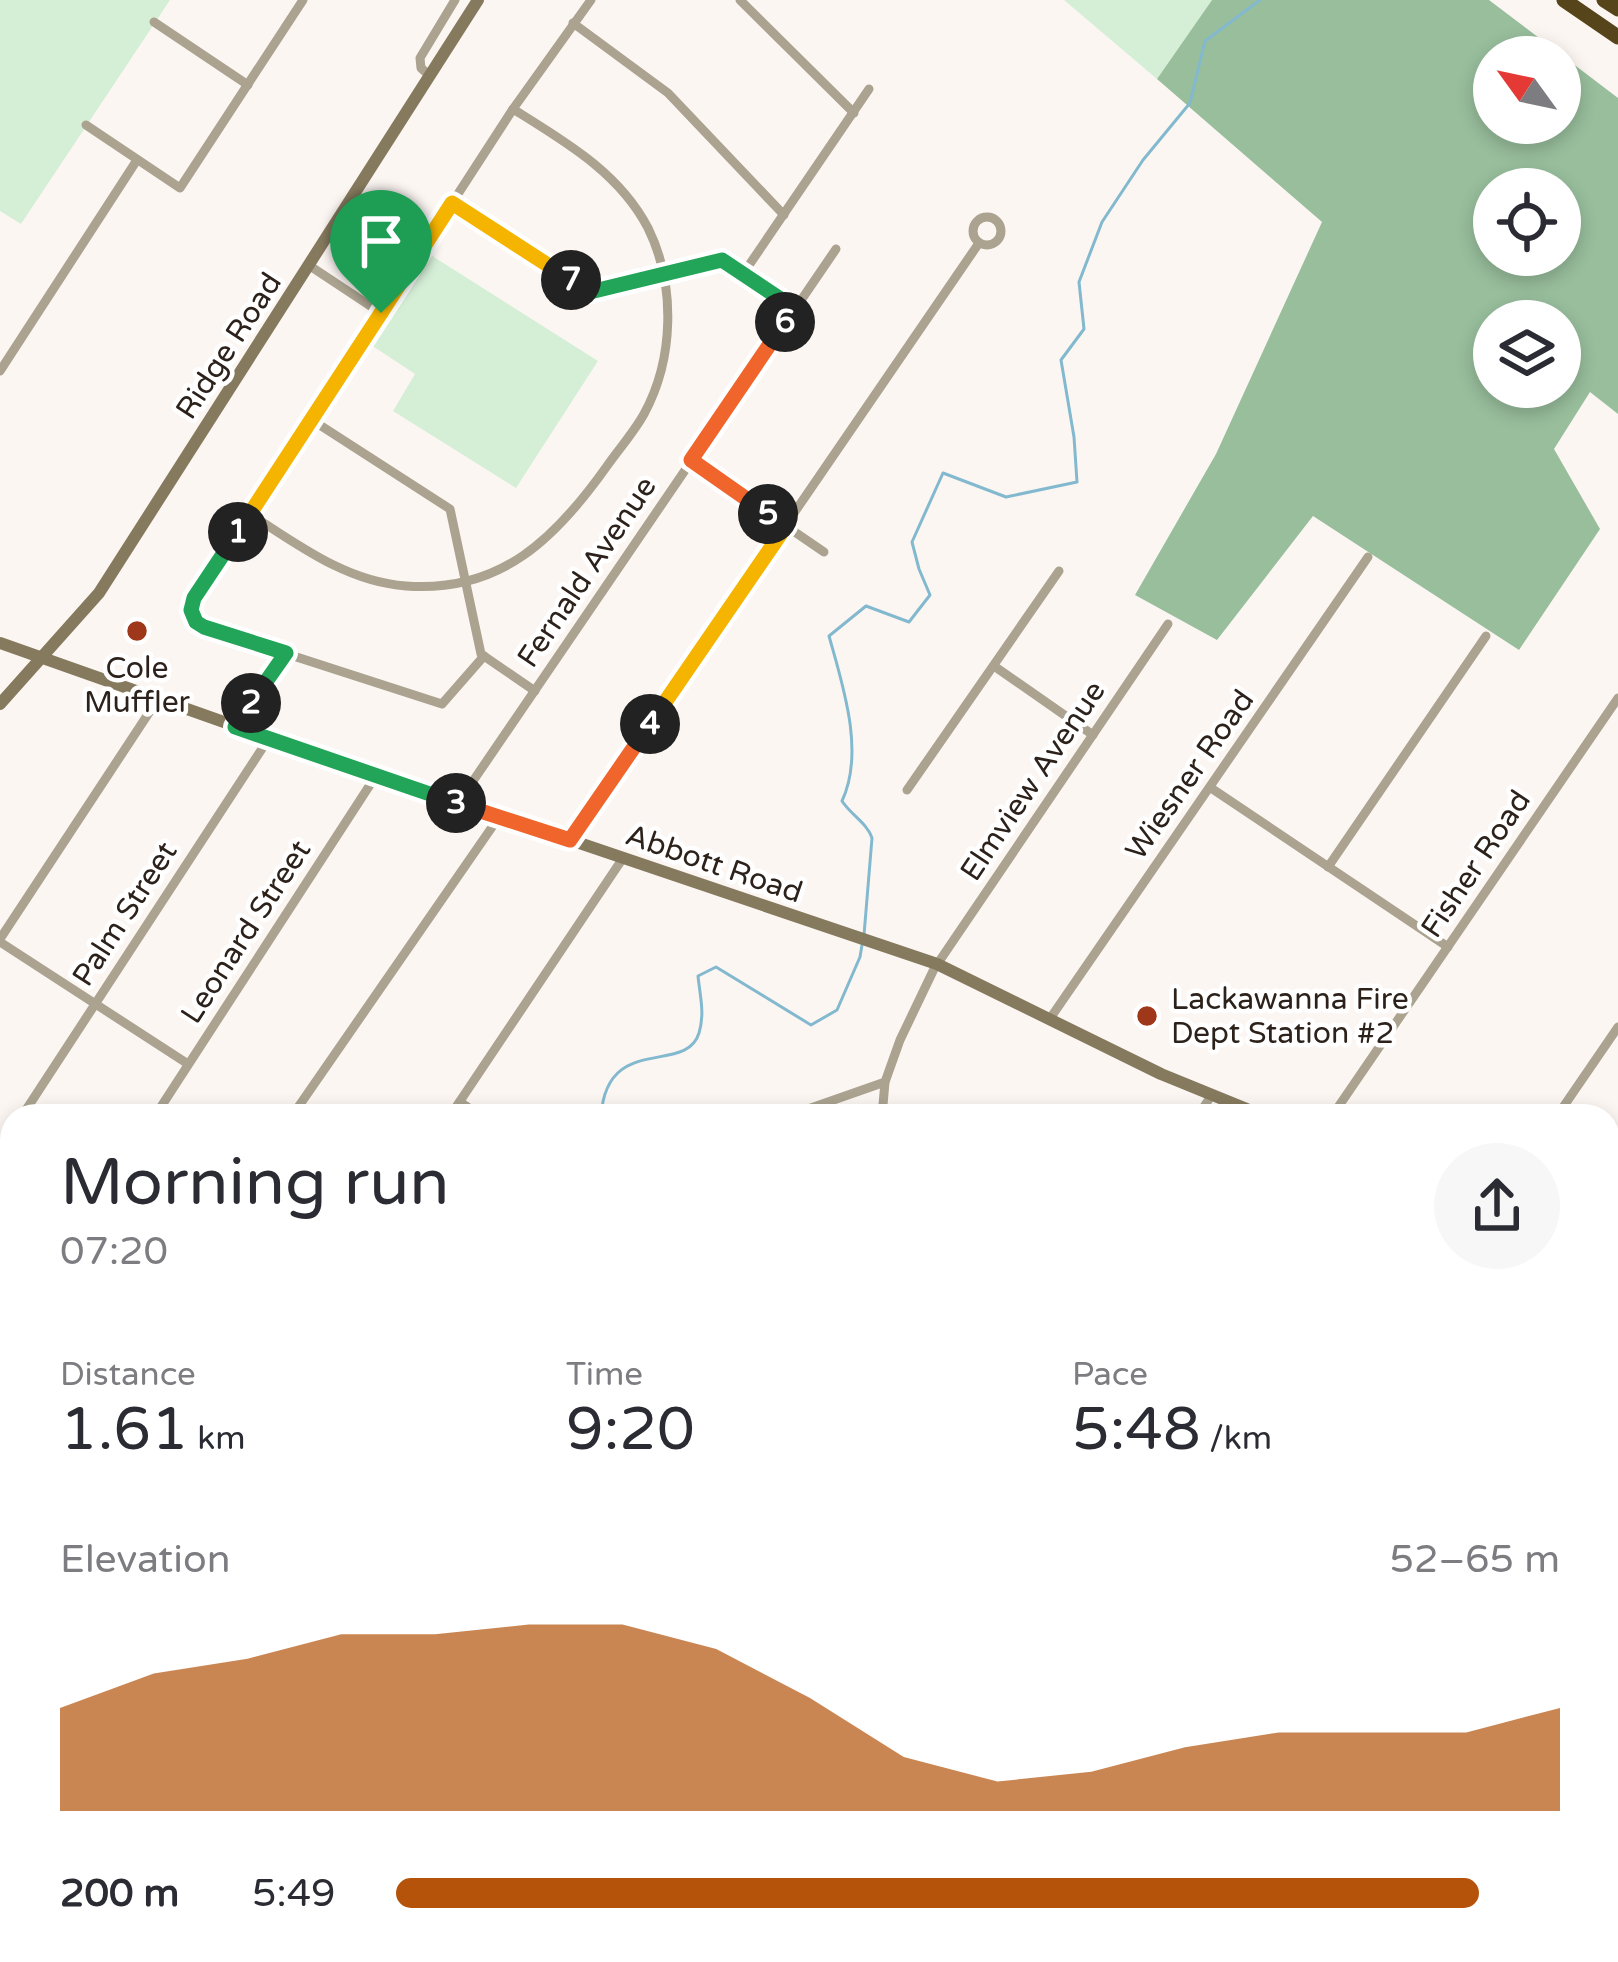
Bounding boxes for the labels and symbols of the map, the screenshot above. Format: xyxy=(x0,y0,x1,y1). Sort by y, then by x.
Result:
north arrow xyxy=(1473,36,1581,144)
pin xyxy=(330,190,432,313)
pin: 7 xyxy=(541,250,601,310)
street label: Ridge Road xyxy=(168,266,290,426)
pin: 6 xyxy=(755,292,815,352)
street label: Fernald Avenue xyxy=(510,470,664,674)
pin: 5 xyxy=(738,484,798,544)
pin: 1 xyxy=(208,502,268,562)
marker: Cole Muffler xyxy=(124,618,150,644)
place label: Cole Muffler xyxy=(84,650,191,721)
pin: 2 xyxy=(221,673,281,733)
street label: Elmview Avenue xyxy=(953,674,1113,888)
street label: Wiesner Road xyxy=(1118,683,1262,867)
pin: 4 xyxy=(620,694,680,754)
pin: 3 xyxy=(426,773,486,833)
street label: Fisher Road xyxy=(1413,783,1539,945)
street label: Abbott Road xyxy=(621,817,807,911)
street label: Leonard Street xyxy=(173,833,319,1031)
street label: Palm Street xyxy=(65,835,185,993)
place label: Lackawanna Fire Dept Station #2 xyxy=(1171,981,1409,1052)
marker: Lackawanna Fire Dept Station #2 xyxy=(1134,1003,1160,1029)

